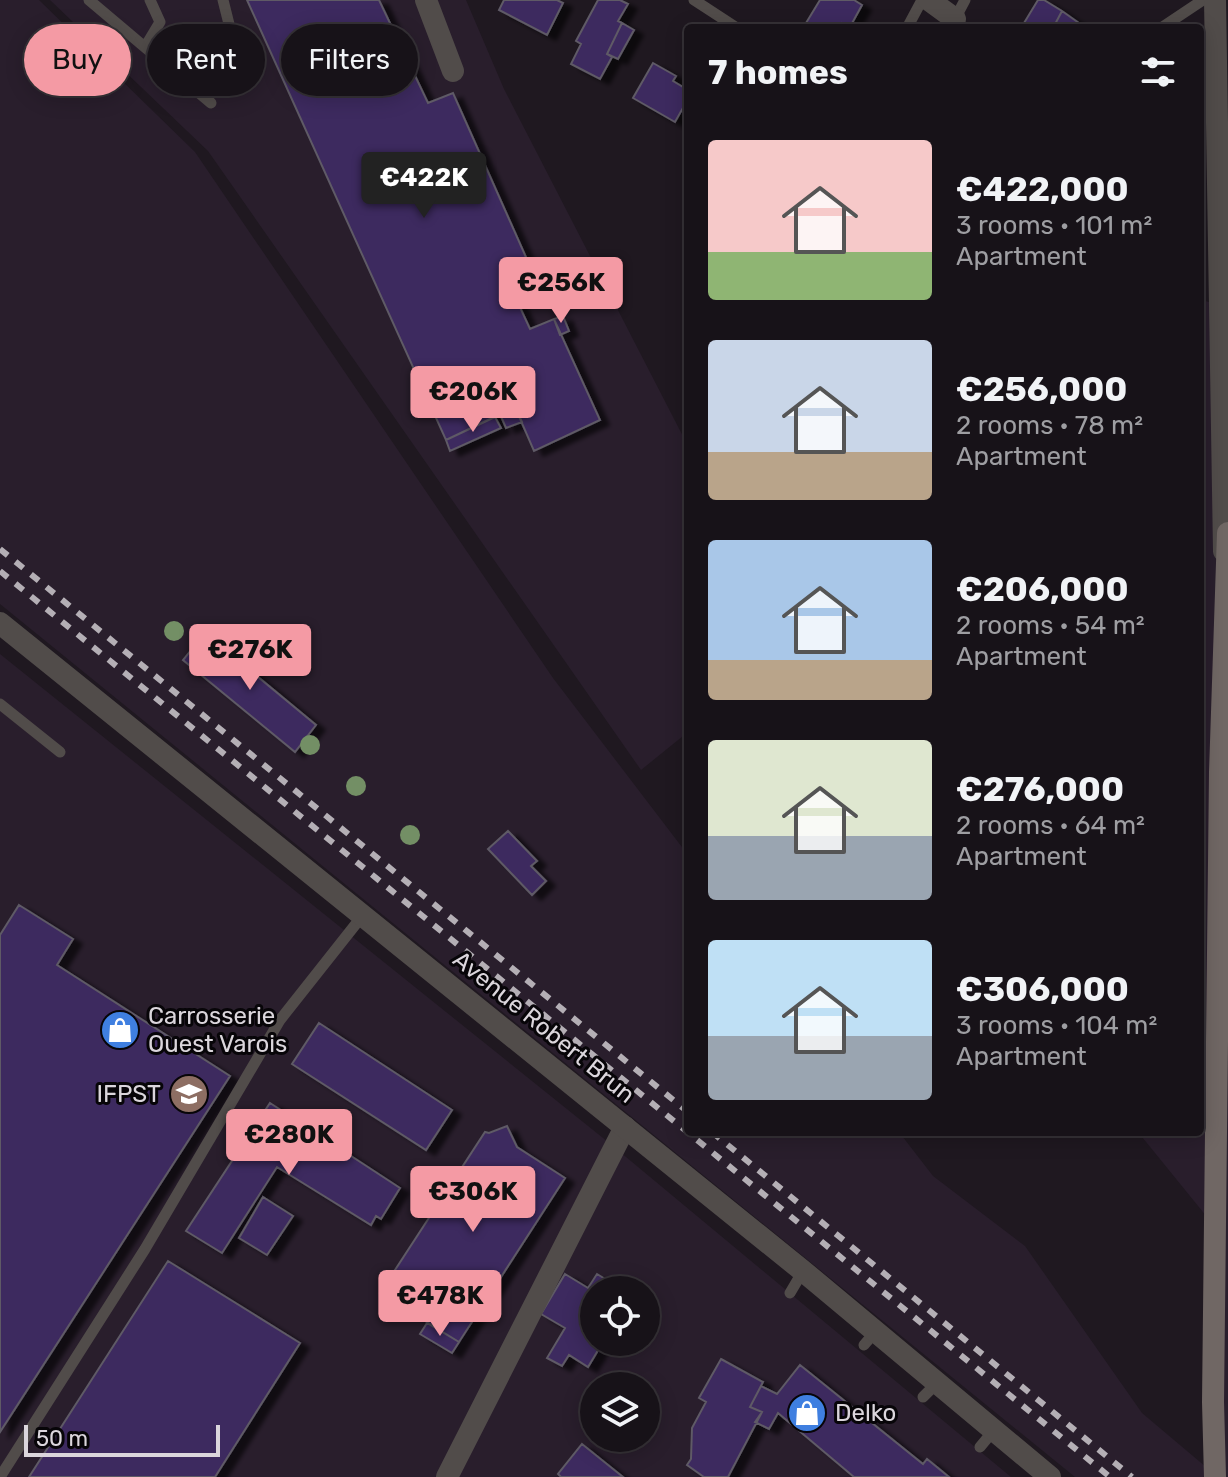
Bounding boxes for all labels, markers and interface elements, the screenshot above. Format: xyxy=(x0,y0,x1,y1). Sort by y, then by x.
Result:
chip: Buy xyxy=(24,24,131,96)
chip: Rent xyxy=(147,24,265,96)
chip: Filters xyxy=(281,24,418,96)
icon: filters xyxy=(1136,50,1180,94)
text: 7 homes xyxy=(708,52,848,93)
pin: €422K xyxy=(368,152,480,220)
text: €422K xyxy=(379,162,469,193)
text: €422,000 xyxy=(956,169,1129,210)
icon: home xyxy=(772,172,868,268)
text: 3 rooms · 101 m² xyxy=(956,210,1152,241)
text: Apartment xyxy=(956,241,1087,272)
pin: €256K xyxy=(505,257,617,325)
text: €256K xyxy=(517,267,605,298)
pin: €206K xyxy=(417,366,529,434)
text: €256,000 xyxy=(956,369,1127,410)
icon: home xyxy=(772,372,868,468)
text: €206K xyxy=(428,376,518,407)
text: 2 rooms · 78 m² xyxy=(956,410,1143,441)
text: Apartment xyxy=(956,441,1087,472)
text: €206,000 xyxy=(956,569,1129,610)
icon: home xyxy=(772,572,868,668)
text: 2 rooms · 54 m² xyxy=(956,610,1145,641)
pin: €276K xyxy=(194,624,306,692)
text: €276K xyxy=(207,634,293,665)
text: Apartment xyxy=(956,641,1087,672)
text: €276,000 xyxy=(956,769,1124,810)
icon: home xyxy=(772,772,868,868)
text: 2 rooms · 64 m² xyxy=(956,810,1145,841)
text: Apartment xyxy=(956,841,1087,872)
street label: Avenue Robert Brun xyxy=(448,945,640,1109)
text: €306,000 xyxy=(956,969,1129,1010)
icon: home xyxy=(772,972,868,1068)
place label: Carrosserie Ouest Varois xyxy=(148,1002,287,1058)
shop icon: Carrosserie Ouest Varois xyxy=(99,1009,141,1051)
text: 3 rooms · 104 m² xyxy=(956,1010,1157,1041)
text: Apartment xyxy=(956,1041,1087,1072)
school or university icon: IFPST xyxy=(168,1073,210,1115)
place label: IFPST xyxy=(96,1080,161,1108)
pin: €280K xyxy=(233,1109,345,1177)
text: €280K xyxy=(244,1119,334,1150)
pin: €306K xyxy=(417,1166,529,1234)
text: €306K xyxy=(428,1176,518,1207)
pin: €478K xyxy=(384,1270,496,1338)
map controls xyxy=(580,1276,660,1452)
button: locate xyxy=(580,1276,660,1356)
text: €478K xyxy=(396,1280,484,1311)
button: layers xyxy=(580,1372,660,1452)
shop icon: Delko xyxy=(786,1392,828,1434)
place label: Delko xyxy=(835,1399,896,1427)
scale bar xyxy=(24,1421,220,1457)
text: 50 m xyxy=(36,1425,88,1452)

